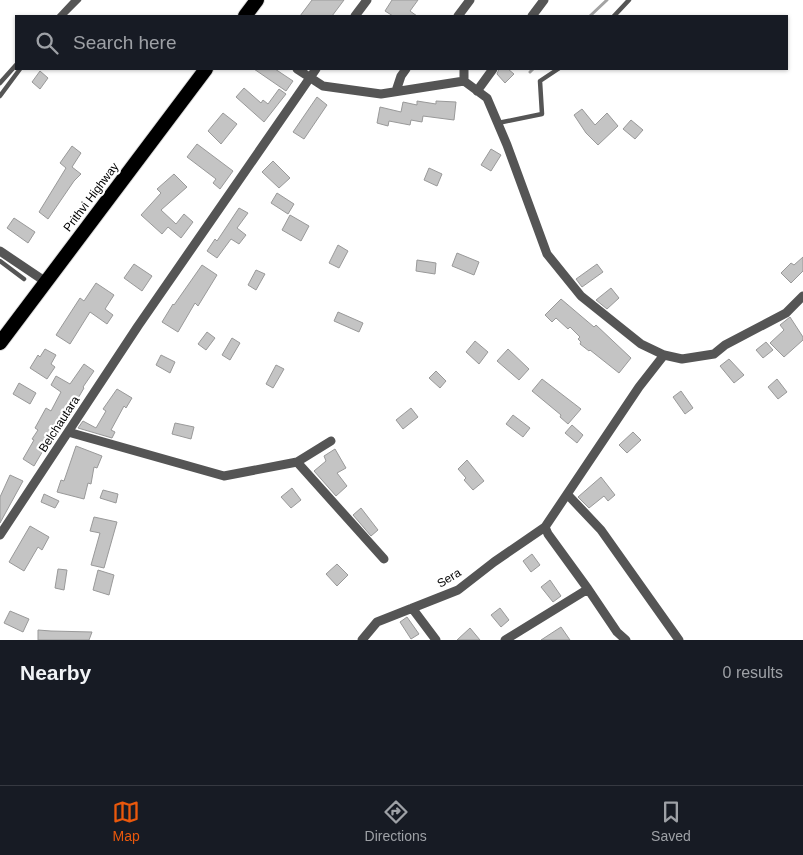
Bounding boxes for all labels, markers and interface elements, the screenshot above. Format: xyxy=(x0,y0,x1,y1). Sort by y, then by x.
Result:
search box xyxy=(15,15,788,70)
icon: search xyxy=(33,29,61,57)
text: Search here xyxy=(73,32,177,53)
street label: Prithvi Highway xyxy=(61,160,121,234)
street label: Belchautara xyxy=(36,393,82,455)
street label: Sera xyxy=(435,565,464,591)
text: Nearby xyxy=(20,661,91,684)
text: 0 results xyxy=(723,664,783,681)
tab: Map xyxy=(112,798,140,844)
tab: Directions xyxy=(365,798,427,844)
tab: Saved xyxy=(651,798,691,844)

